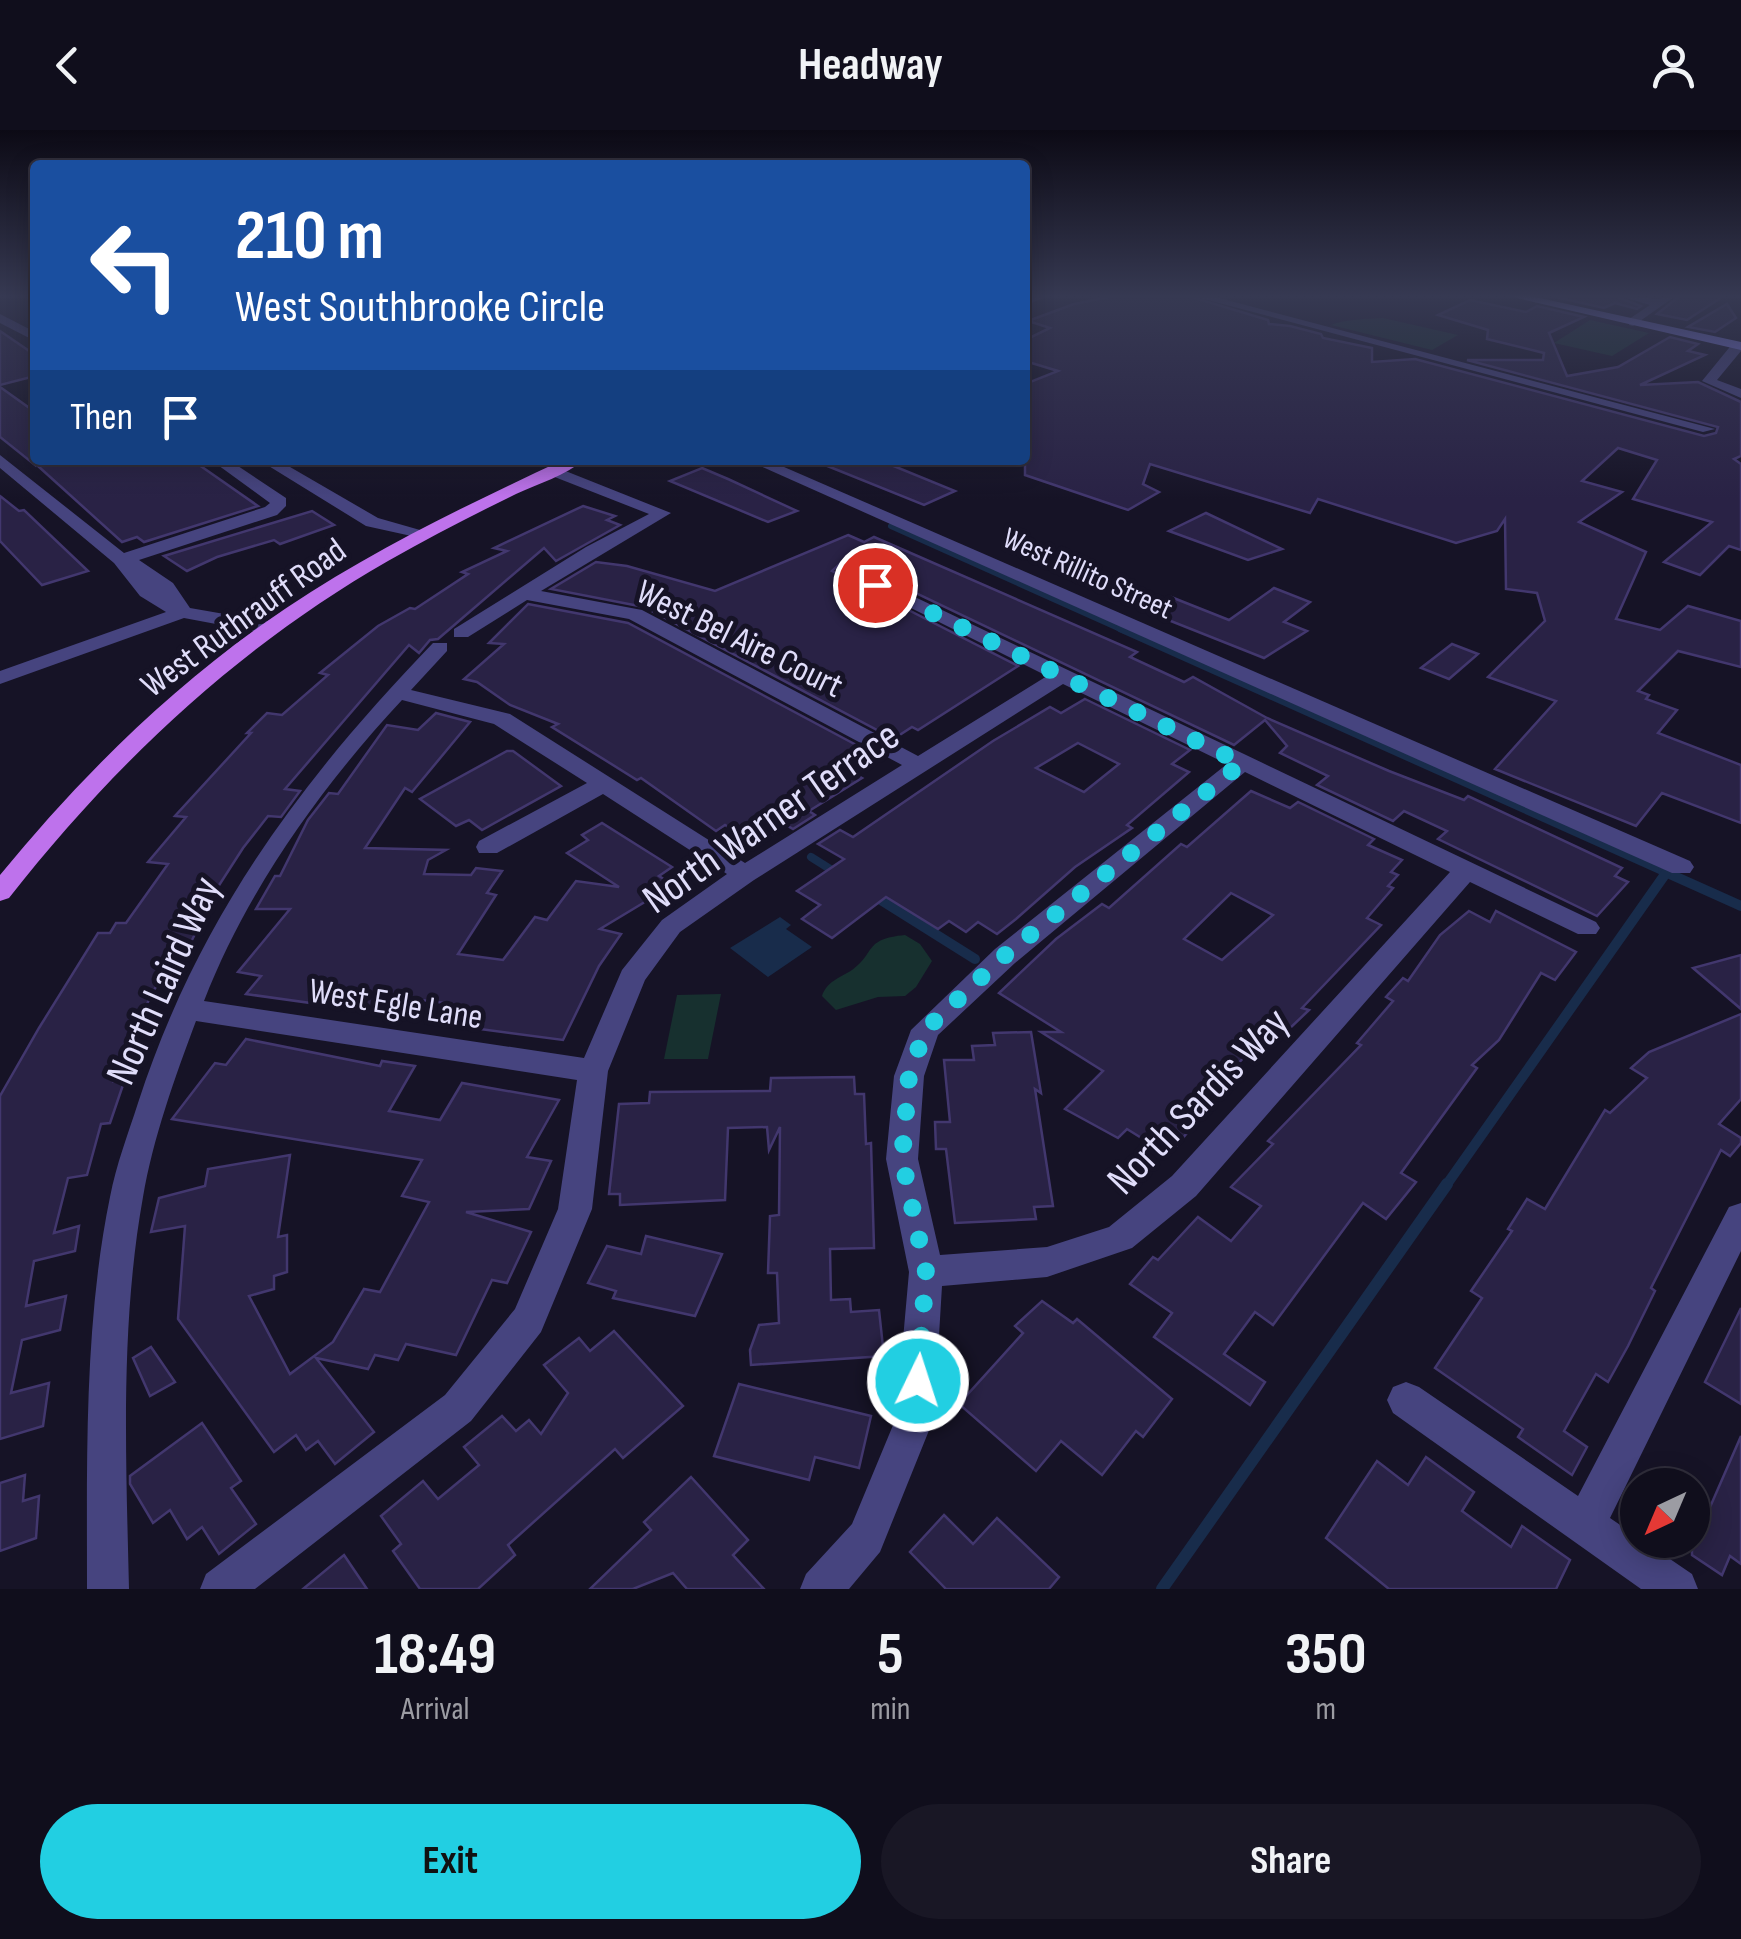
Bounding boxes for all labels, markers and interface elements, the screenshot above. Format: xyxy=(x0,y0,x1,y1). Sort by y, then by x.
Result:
icon: back xyxy=(40,38,95,93)
text: Headway xyxy=(798,38,943,93)
icon: person xyxy=(1646,38,1701,93)
text: 210 m xyxy=(235,195,384,279)
icon: left xyxy=(70,200,200,330)
text: West Southbrooke Circle xyxy=(235,280,605,335)
icon: arrive xyxy=(153,390,208,445)
text: Then xyxy=(70,395,133,440)
street label: West Rillito Street xyxy=(997,520,1178,627)
street label: West Ruthrauff Road xyxy=(133,529,355,707)
pin xyxy=(833,543,918,628)
icon: arrive xyxy=(848,558,903,613)
street label: West Bel Aire Court xyxy=(629,571,850,708)
street label: North Warner Terrace xyxy=(633,711,909,925)
street label: North Laird Way xyxy=(96,869,233,1093)
street label: West Egle Lane xyxy=(306,970,486,1039)
street label: North Sardis Way xyxy=(1097,998,1300,1206)
position arrow xyxy=(866,1329,970,1433)
north arrow xyxy=(1620,1468,1710,1558)
map controls xyxy=(1620,1468,1710,1558)
text: 18:49 xyxy=(374,1619,496,1691)
text: 5 xyxy=(877,1619,904,1691)
text: 350 xyxy=(1285,1619,1367,1691)
text: Arrival xyxy=(401,1690,470,1729)
text: min xyxy=(870,1690,911,1729)
text: m xyxy=(1315,1690,1336,1729)
button: Exit xyxy=(40,1804,861,1919)
button: Share xyxy=(881,1804,1701,1919)

